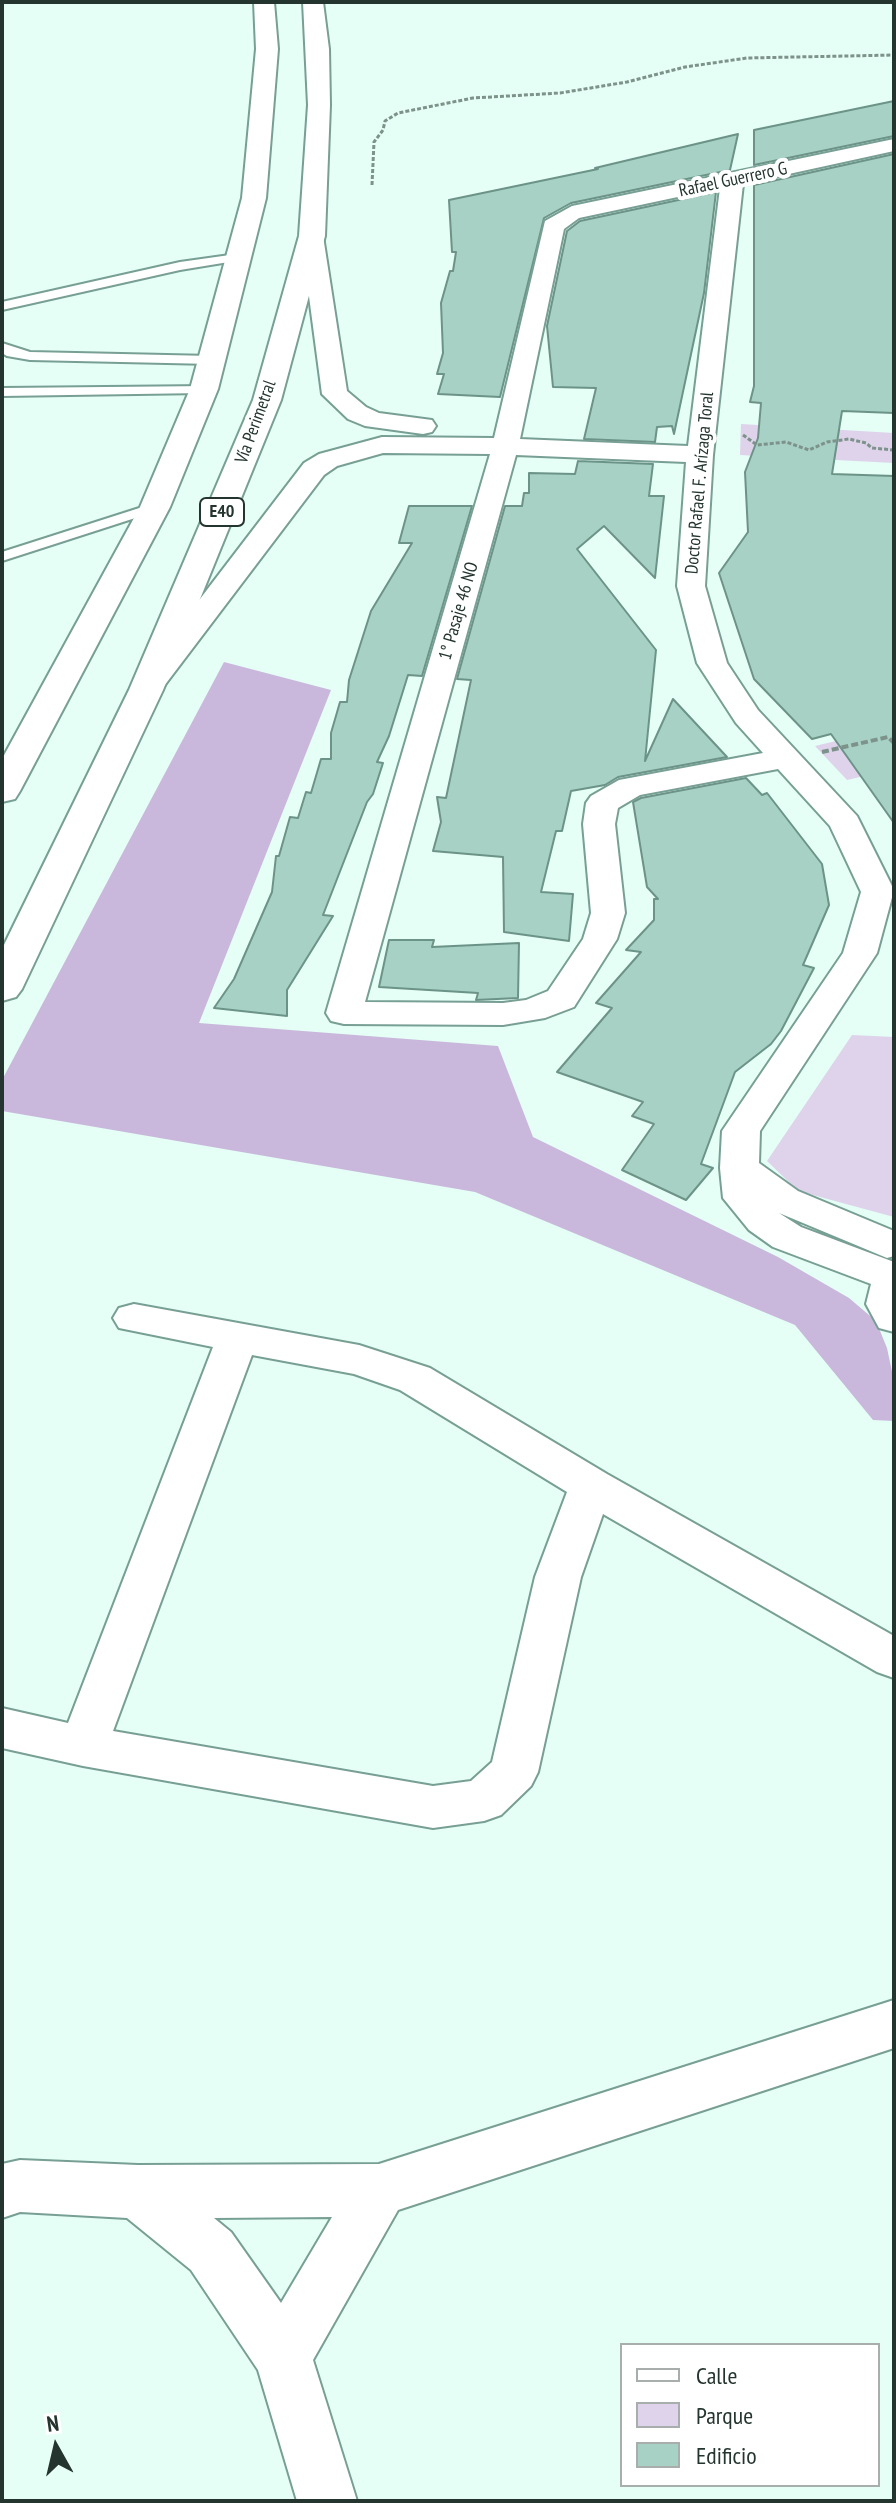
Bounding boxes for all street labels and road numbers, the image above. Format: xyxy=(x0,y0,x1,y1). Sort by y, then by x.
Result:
street label: Rafael Guerrero G xyxy=(677,158,789,202)
street label: Vía Perimetral xyxy=(231,377,281,467)
street label: Doctor Rafael F. Arízaga Toral xyxy=(681,391,719,575)
road number: E40 xyxy=(200,498,244,526)
street label: 1° Pasaje 46 NO xyxy=(435,560,483,662)

